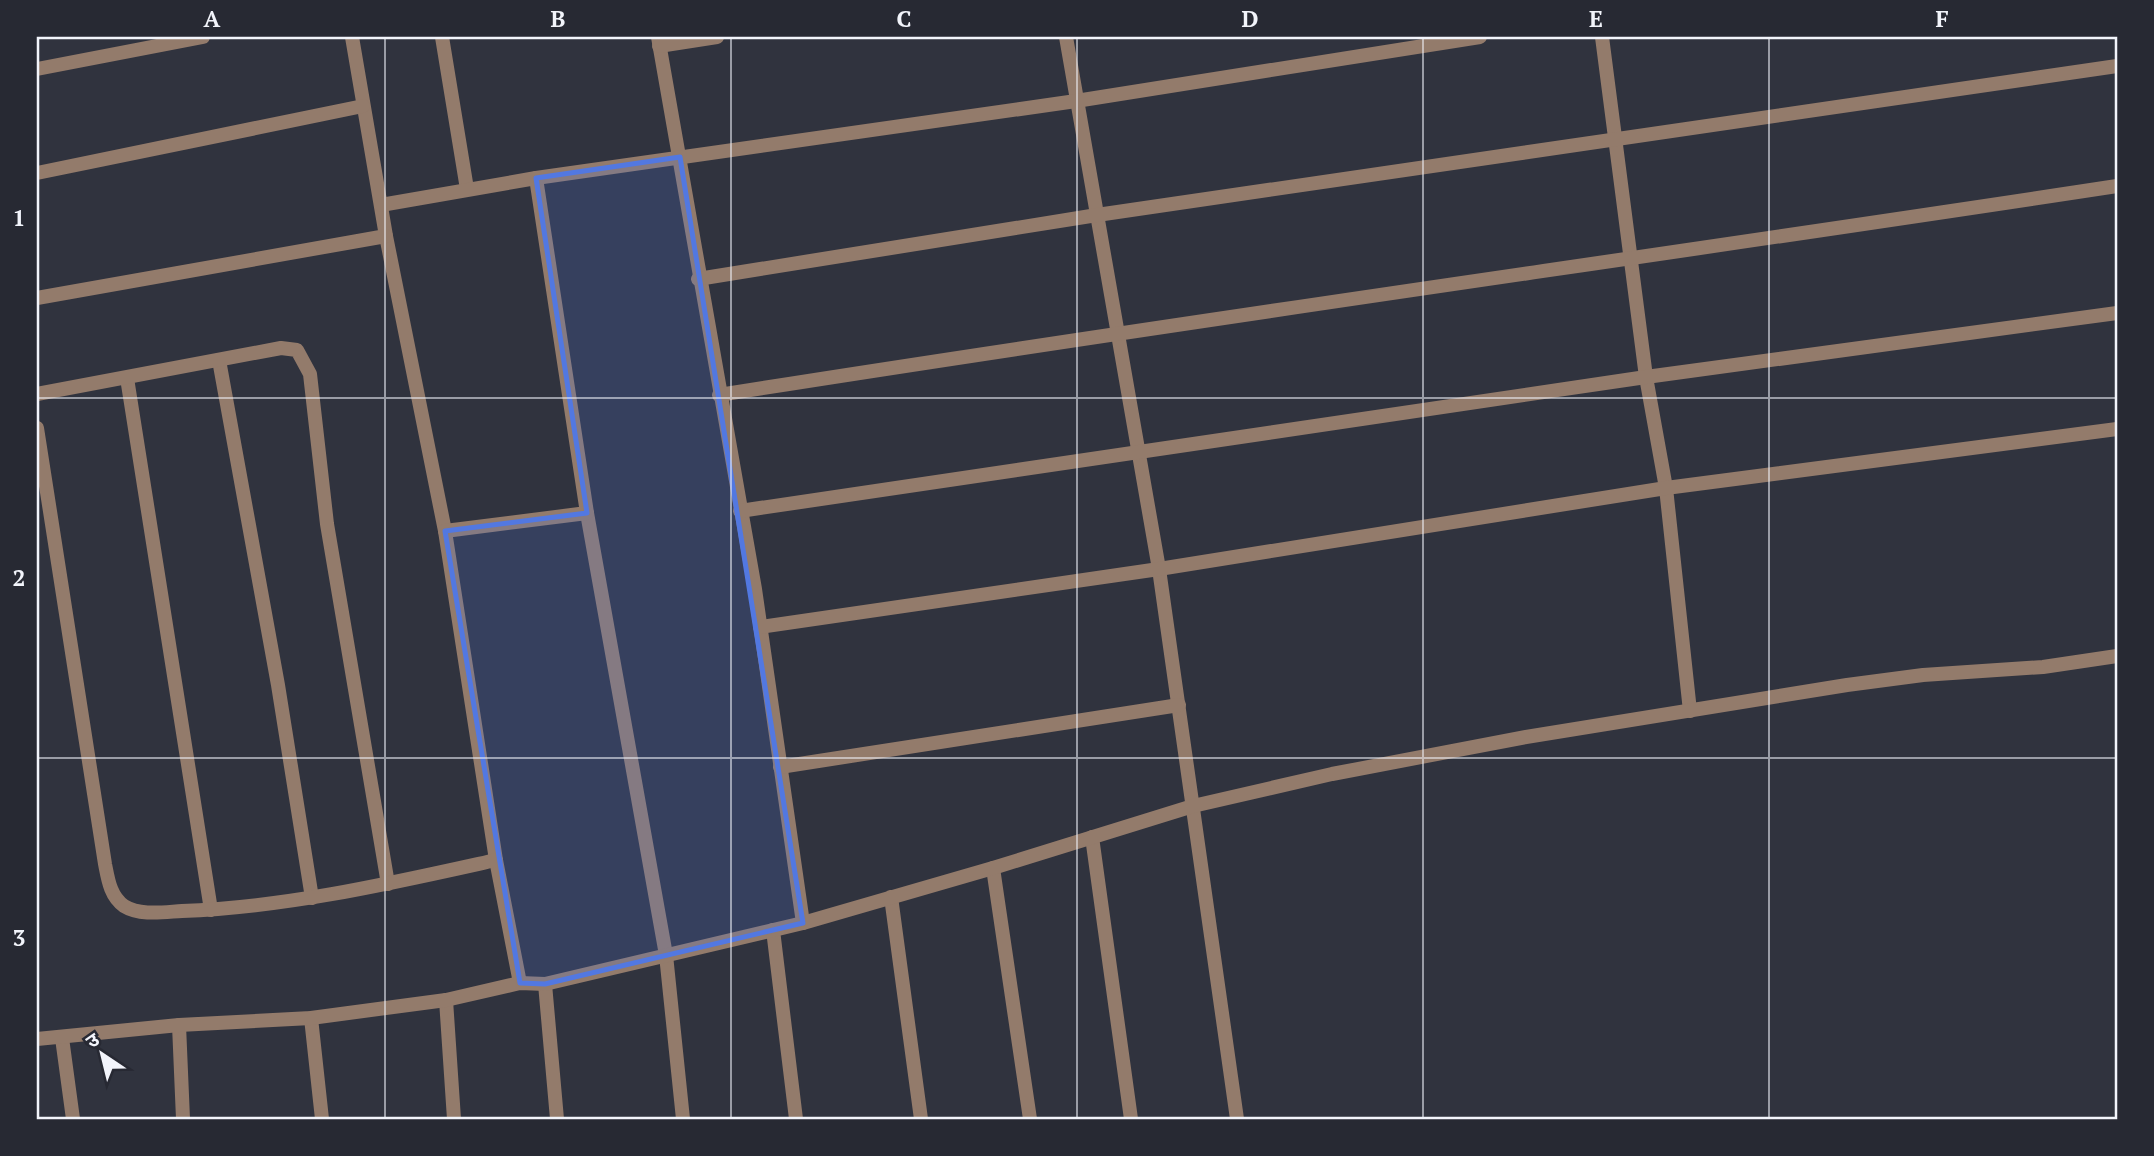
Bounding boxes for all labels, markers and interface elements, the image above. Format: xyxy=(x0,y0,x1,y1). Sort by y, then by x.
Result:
text: A xyxy=(204,3,221,34)
text: B xyxy=(551,3,566,34)
text: C xyxy=(897,3,912,34)
text: D xyxy=(1242,3,1259,34)
text: E xyxy=(1589,3,1603,34)
text: F xyxy=(1935,3,1949,34)
text: 1 xyxy=(13,202,26,233)
text: 2 xyxy=(13,562,26,593)
text: 3 xyxy=(13,922,26,953)
north arrow xyxy=(66,1020,136,1090)
text: उ xyxy=(80,1026,104,1053)

